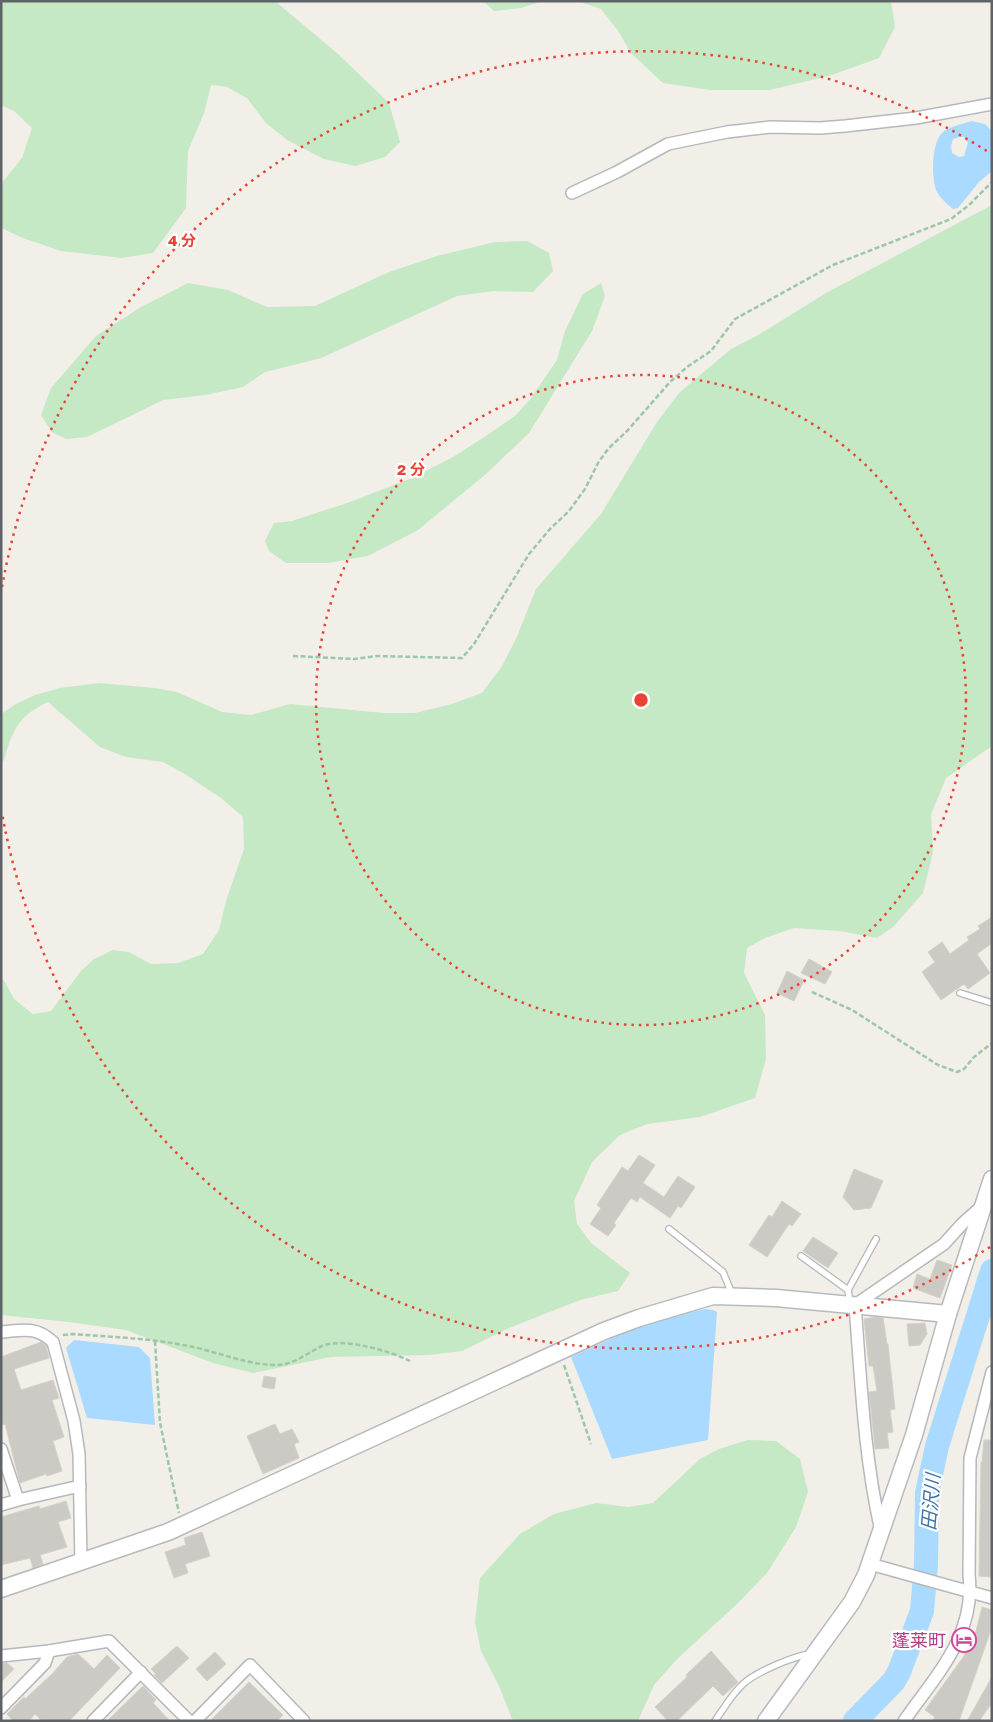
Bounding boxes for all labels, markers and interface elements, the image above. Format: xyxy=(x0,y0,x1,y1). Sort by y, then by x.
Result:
text: 4 分 xyxy=(168,231,196,249)
text: 2 分 xyxy=(397,460,425,478)
centre of rings xyxy=(632,691,650,709)
water label: 田沢川 xyxy=(916,1471,944,1531)
hotel icon: 蓬莱町 xyxy=(951,1627,977,1653)
place label: 蓬莱町 xyxy=(892,1629,946,1651)

